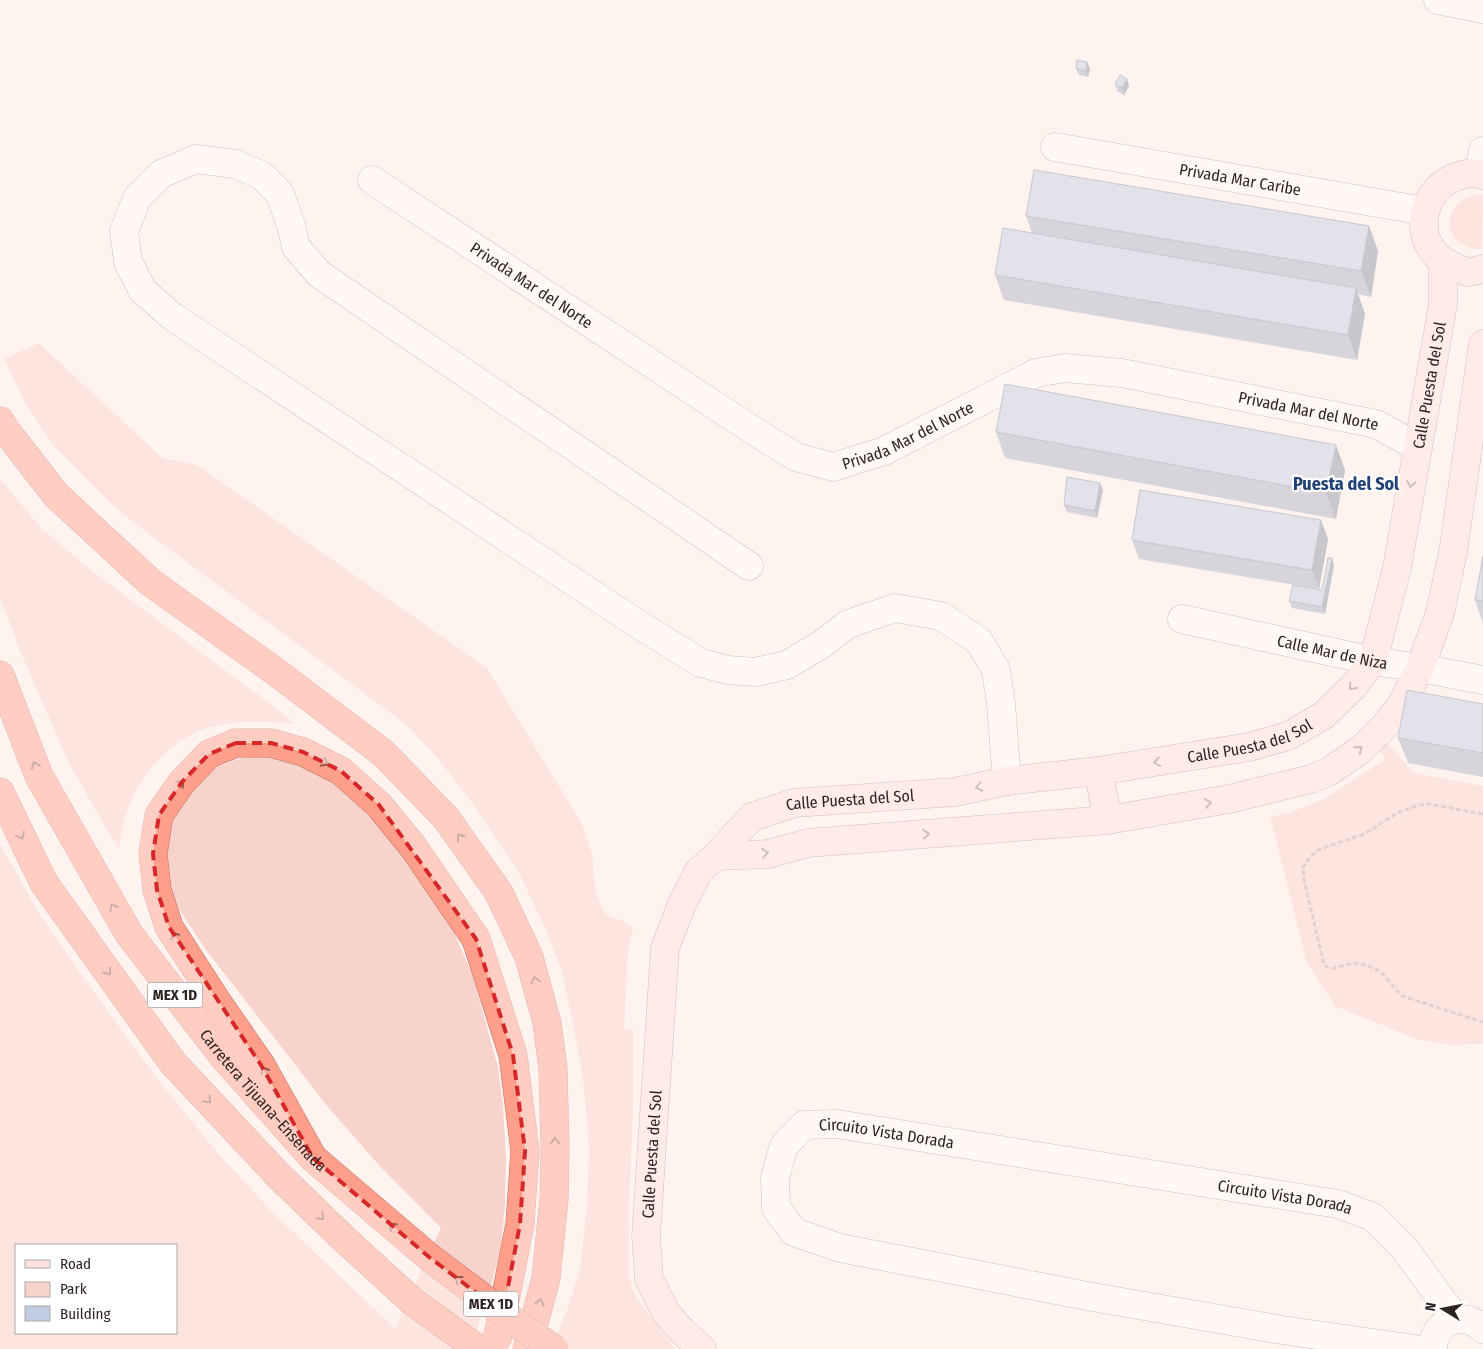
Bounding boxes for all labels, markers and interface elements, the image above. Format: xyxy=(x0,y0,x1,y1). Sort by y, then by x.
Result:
street label: Privada Mar Caribe xyxy=(1178,160,1303,200)
street label: Privada Mar del Norte xyxy=(467,238,596,332)
street label: Calle Puesta del Sol xyxy=(1409,320,1450,450)
street label: Privada Mar del Norte xyxy=(1237,388,1380,434)
street label: Privada Mar del Norte xyxy=(840,398,977,474)
district label: Puesta del Sol xyxy=(1293,473,1399,495)
one-way arrow xyxy=(1407,479,1417,488)
street label: Calle Mar de Niza xyxy=(1275,631,1389,673)
one-way arrow xyxy=(1349,681,1358,690)
street label: Calle Puesta del Sol xyxy=(1186,715,1315,767)
one-way arrow xyxy=(1354,746,1363,755)
one-way arrow xyxy=(1153,756,1161,767)
one-way arrow xyxy=(320,757,329,767)
one-way arrow xyxy=(31,761,41,770)
one-way arrow xyxy=(176,780,184,789)
one-way arrow xyxy=(975,781,984,792)
street label: Calle Puesta del Sol xyxy=(783,786,915,815)
one-way arrow xyxy=(1204,798,1213,808)
one-way arrow xyxy=(922,829,930,840)
one-way arrow xyxy=(15,830,25,839)
one-way arrow xyxy=(457,834,466,843)
one-way arrow xyxy=(761,848,769,859)
one-way arrow xyxy=(110,903,120,912)
one-way arrow xyxy=(170,931,180,940)
one-way arrow xyxy=(102,967,111,976)
one-way arrow xyxy=(530,976,541,985)
road number: MEX 1D xyxy=(148,982,202,1008)
street label: Carretera Tijuana–Ensenada xyxy=(196,1026,331,1176)
one-way arrow xyxy=(260,1066,270,1075)
street label: Calle Puesta del Sol xyxy=(638,1090,666,1219)
one-way arrow xyxy=(202,1095,211,1104)
street label: Circuito Vista Dorada xyxy=(819,1115,955,1153)
one-way arrow xyxy=(550,1136,560,1144)
street label: Circuito Vista Dorada xyxy=(1216,1176,1355,1219)
one-way arrow xyxy=(315,1211,324,1220)
one-way arrow xyxy=(388,1222,397,1231)
legend xyxy=(15,1244,178,1334)
text: Road xyxy=(60,1255,91,1273)
one-way arrow xyxy=(455,1277,464,1285)
text: Park xyxy=(60,1280,87,1298)
north arrow xyxy=(1418,1284,1468,1334)
road number: MEX 1D xyxy=(464,1292,518,1316)
one-way arrow xyxy=(534,1298,544,1306)
text: N xyxy=(1422,1301,1440,1312)
text: Building xyxy=(60,1305,111,1323)

